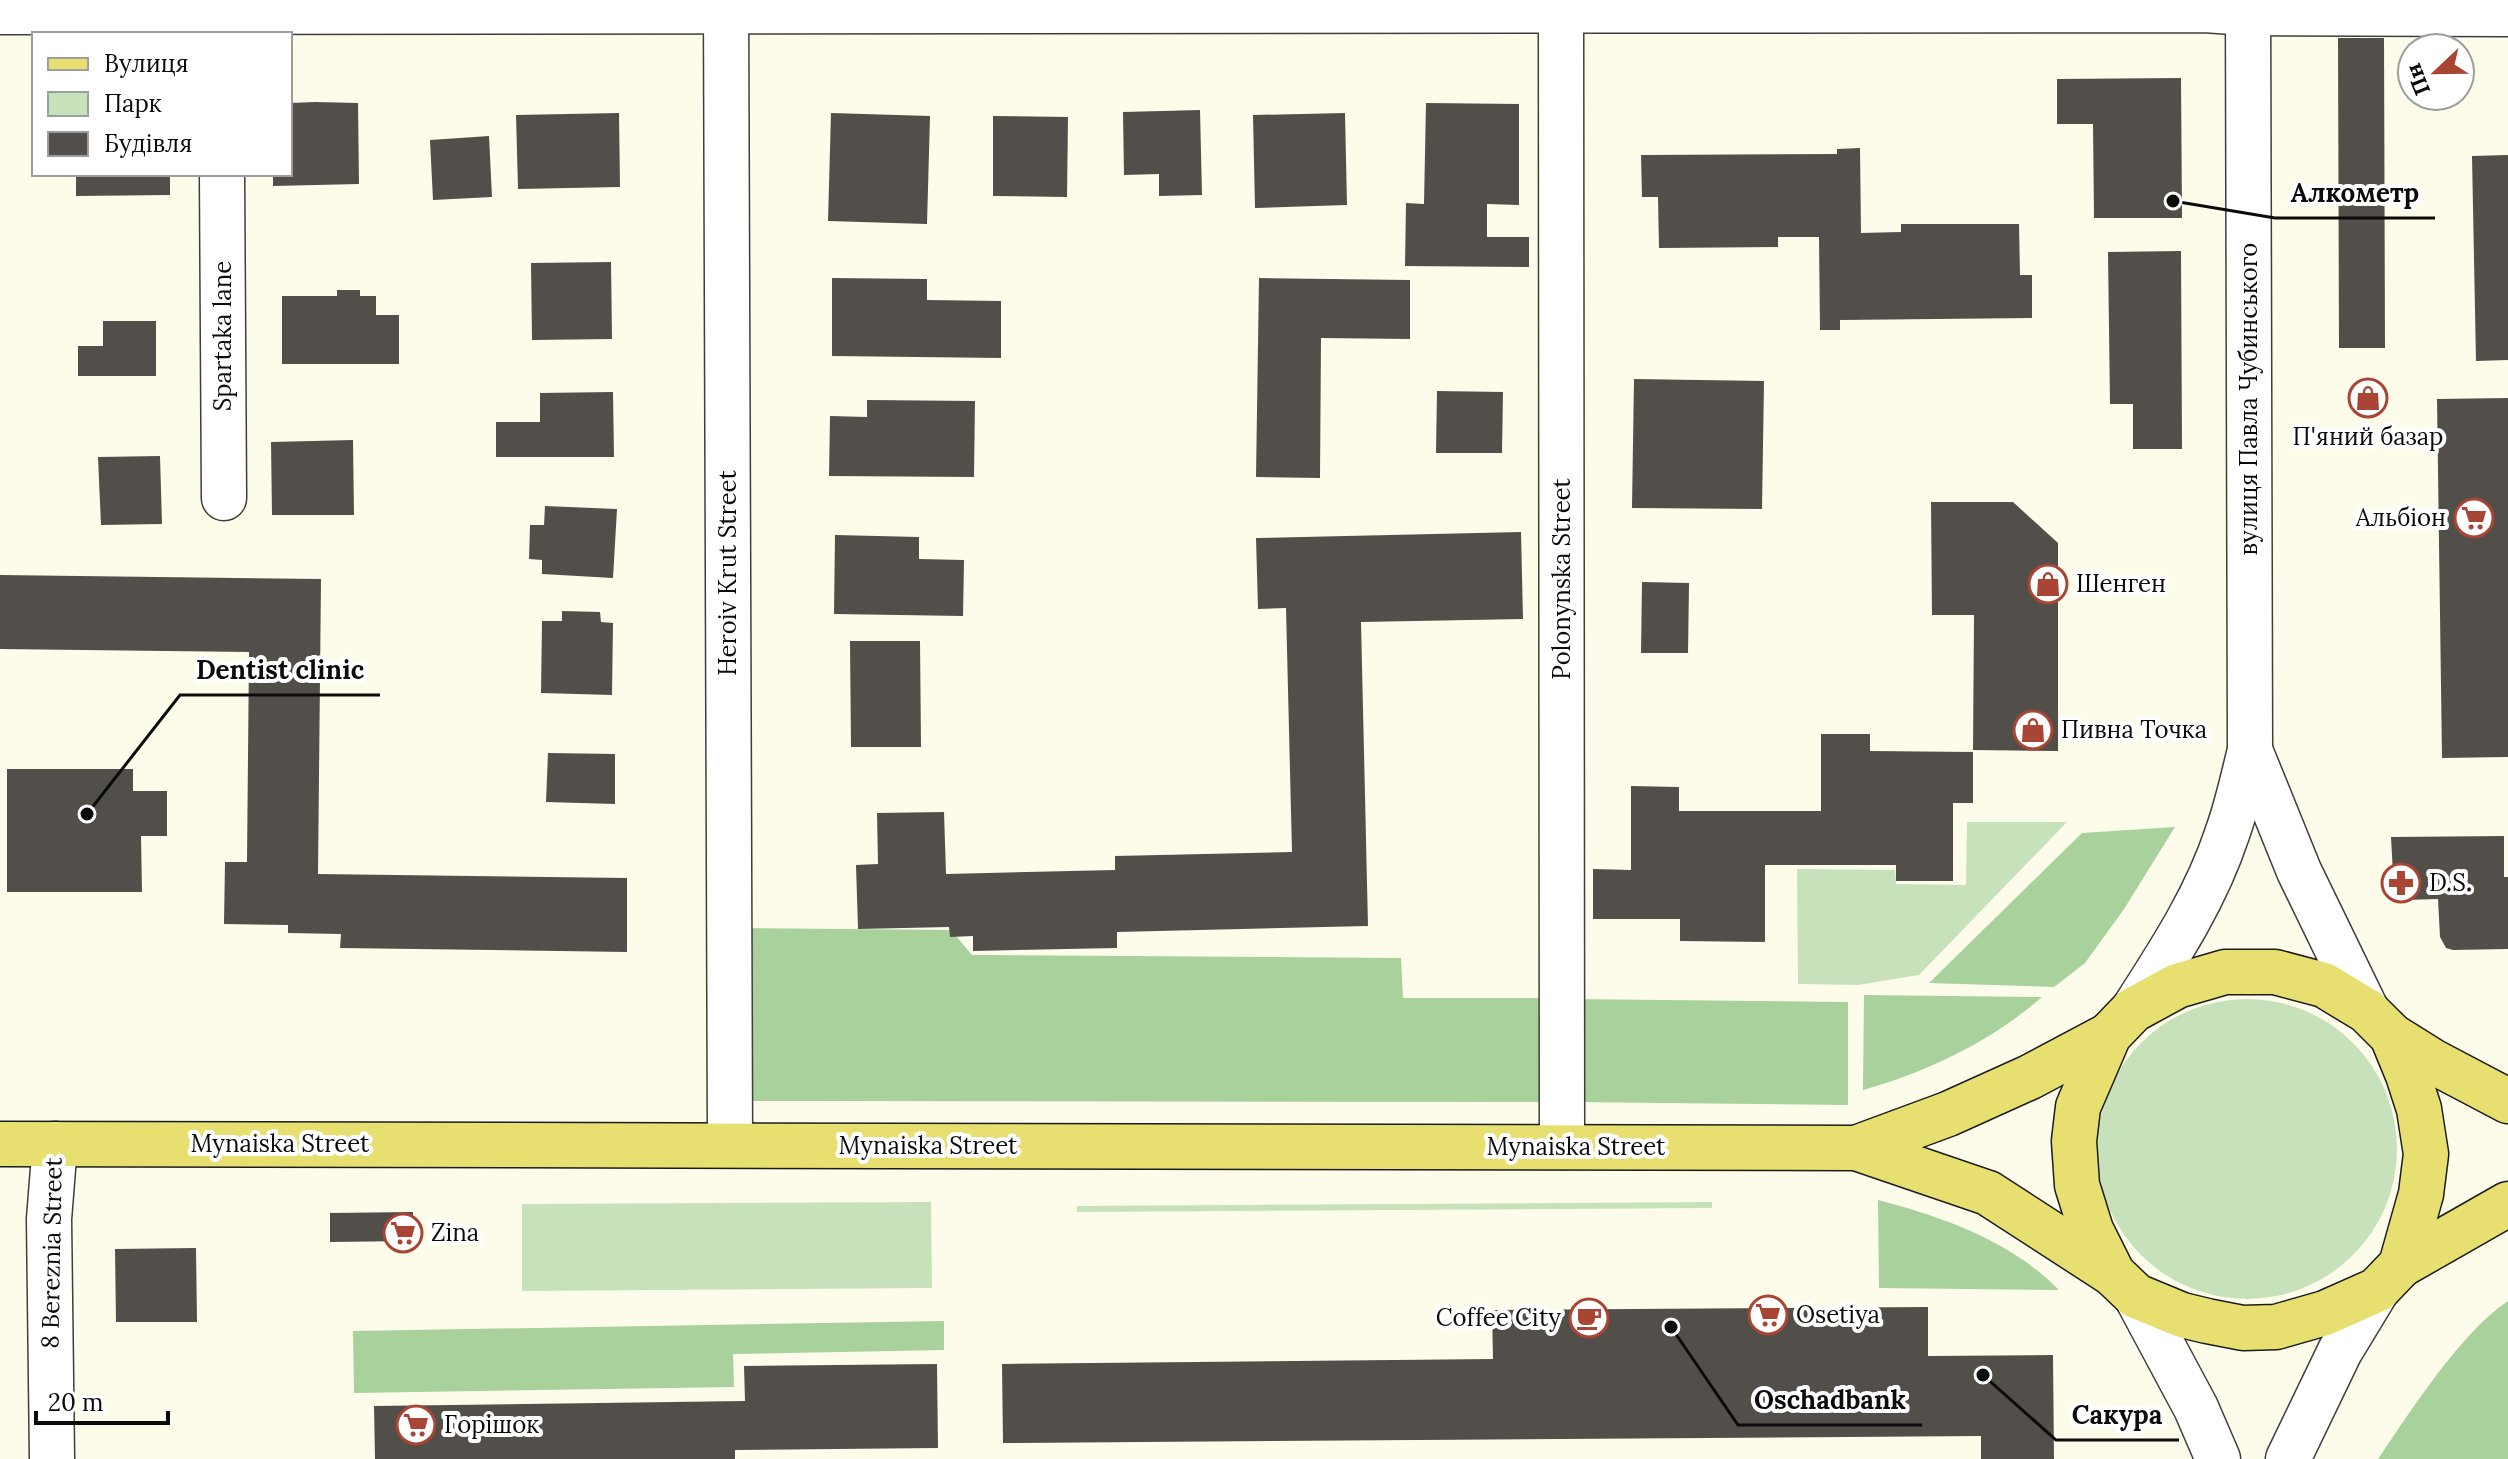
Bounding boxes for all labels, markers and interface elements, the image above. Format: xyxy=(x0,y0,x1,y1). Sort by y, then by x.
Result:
legend xyxy=(32,32,292,176)
north arrow xyxy=(2396,32,2476,112)
text: Вулиця xyxy=(104,48,189,79)
text: Пн xyxy=(2399,59,2436,99)
text: Парк xyxy=(104,88,162,119)
text: Будівля xyxy=(104,128,192,159)
callout: Алкометр xyxy=(2275,168,2435,218)
text: Алкометр xyxy=(2291,176,2419,209)
street label: вулиця Павла Чубинського xyxy=(2233,243,2264,555)
street label: Spartaka lane xyxy=(207,261,238,411)
shop icon: П'яний базар xyxy=(2347,377,2389,419)
place label: П'яний базар xyxy=(2293,421,2443,452)
street label: Heroiv Krut Street xyxy=(712,470,743,676)
street label: Polonynska Street xyxy=(1546,478,1577,680)
supermarket icon: Альбіон xyxy=(2453,497,2495,539)
place label: Альбіон xyxy=(2355,502,2446,533)
shop icon: Шенген xyxy=(2027,563,2069,605)
place label: Шенген xyxy=(2076,568,2166,599)
callout: Dentist clinic xyxy=(180,645,380,695)
text: Dentist clinic xyxy=(196,653,365,686)
shop icon: Пивна Точка xyxy=(2012,709,2054,751)
place label: Пивна Точка xyxy=(2061,714,2207,745)
pharmacy icon: D.S. xyxy=(2380,862,2422,904)
place label: D.S. xyxy=(2429,867,2472,898)
street label: Mynaiska Street xyxy=(191,1128,370,1159)
street label: Mynaiska Street xyxy=(839,1130,1018,1161)
street label: Mynaiska Street xyxy=(1487,1131,1666,1162)
street label: 8 Bereznia Street xyxy=(34,1156,69,1349)
supermarket icon: Zina xyxy=(382,1212,424,1254)
place label: Zina xyxy=(431,1217,479,1248)
supermarket icon: Osetiya xyxy=(1747,1294,1789,1336)
cafe icon: Coffee City xyxy=(1568,1297,1610,1339)
place label: Osetiya xyxy=(1796,1299,1880,1330)
place label: Coffee City xyxy=(1436,1302,1561,1333)
scale bar xyxy=(36,1375,168,1425)
callout: Oschadbank xyxy=(1738,1375,1922,1425)
text: Oschadbank xyxy=(1754,1383,1906,1416)
text: 20 m xyxy=(48,1387,104,1418)
callout: Сакура xyxy=(2056,1390,2179,1440)
text: Сакура xyxy=(2072,1398,2163,1431)
supermarket icon: Горішок xyxy=(395,1404,437,1446)
place label: Горішок xyxy=(444,1409,539,1440)

